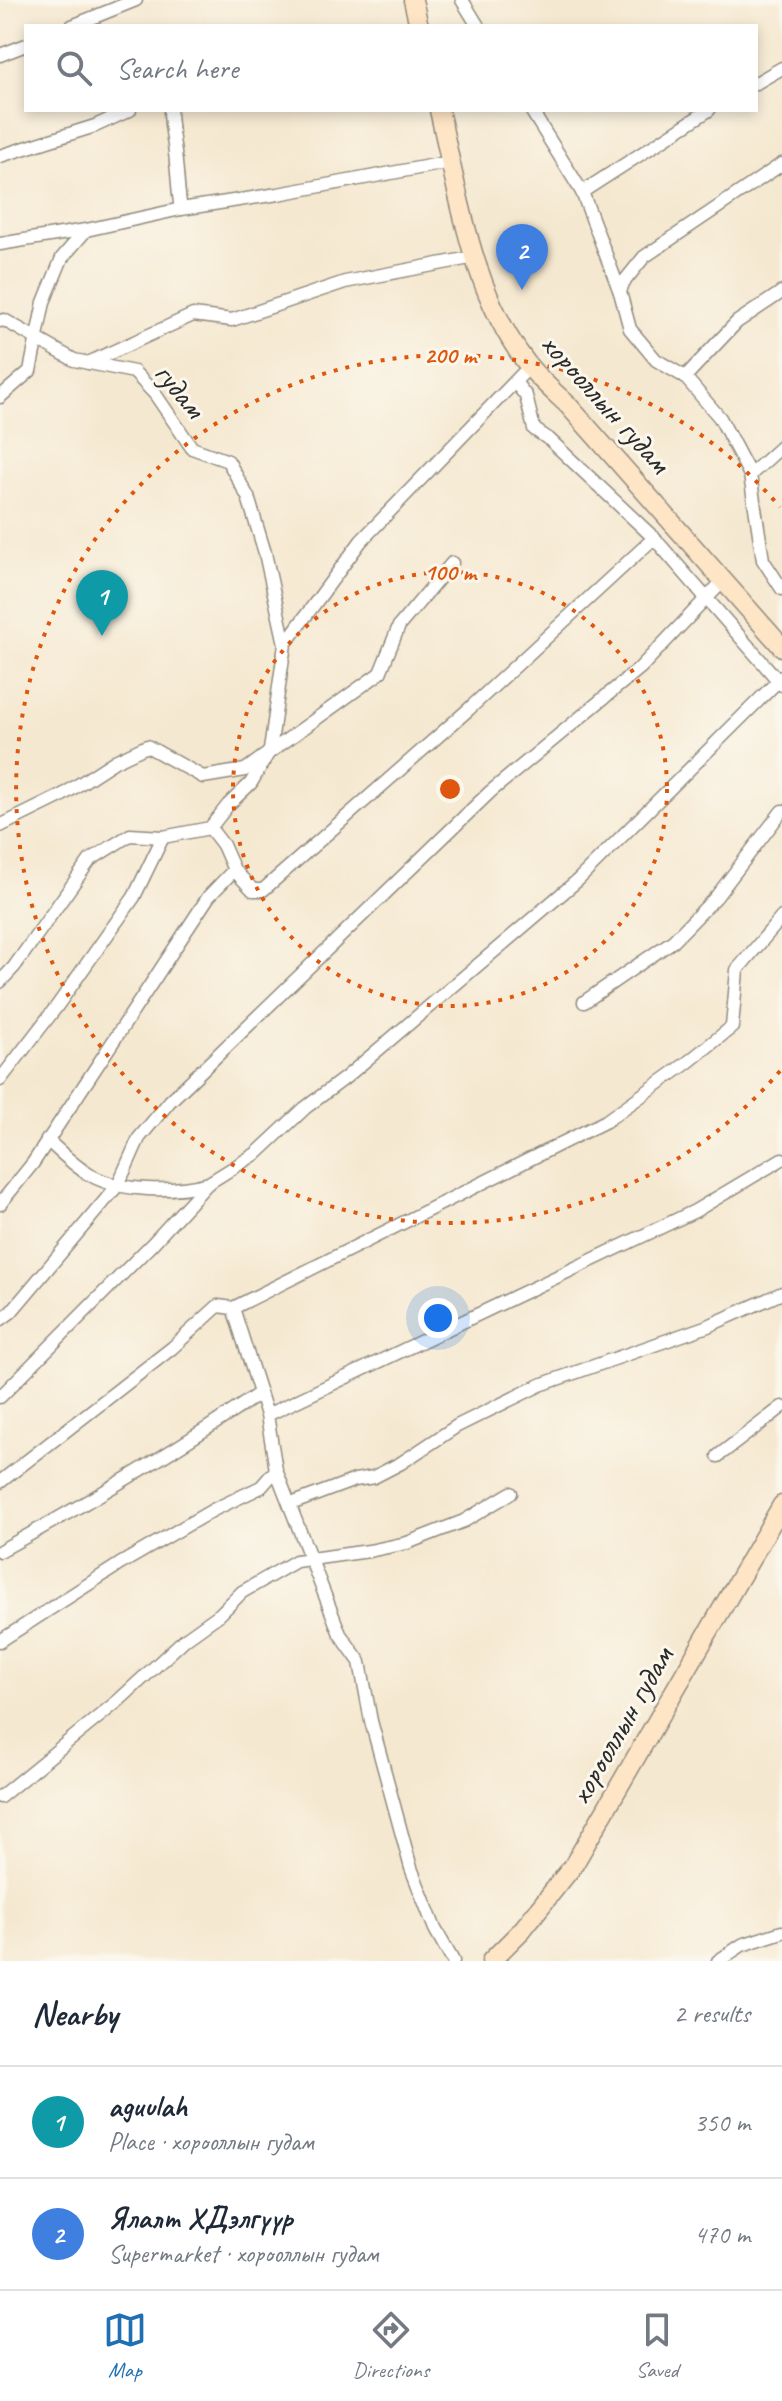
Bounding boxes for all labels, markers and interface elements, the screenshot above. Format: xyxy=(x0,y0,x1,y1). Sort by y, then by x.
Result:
search box xyxy=(24,24,758,112)
icon: search xyxy=(52,46,96,90)
text: Search here xyxy=(116,49,238,87)
pin: 2 xyxy=(496,224,548,290)
street label: хорооллын гудам xyxy=(532,324,681,483)
text: 200 m xyxy=(424,340,478,370)
street label: гудам xyxy=(145,354,216,428)
text: 100 m xyxy=(424,557,478,587)
pin: 1 xyxy=(76,570,128,636)
centre of rings xyxy=(436,775,464,803)
your location xyxy=(418,1298,458,1338)
street label: хорооллын гудам xyxy=(559,1638,683,1811)
text: Nearby xyxy=(32,1992,118,2035)
text: 2 results xyxy=(674,1997,750,2030)
text: aguulah xyxy=(108,2087,187,2125)
text: 1 xyxy=(52,2106,64,2139)
text: 350 m xyxy=(694,2106,750,2139)
text: Place · хорооллын гудам xyxy=(108,2125,314,2158)
text: Ялалт ХДэлгүүр xyxy=(108,2199,292,2237)
text: 2 xyxy=(52,2218,64,2251)
text: 470 m xyxy=(694,2218,750,2251)
text: Supermarket · хорооллын гудам xyxy=(108,2237,379,2270)
tab: Map xyxy=(103,2308,147,2384)
tab: Directions xyxy=(353,2308,429,2384)
tab: Saved xyxy=(635,2308,679,2384)

